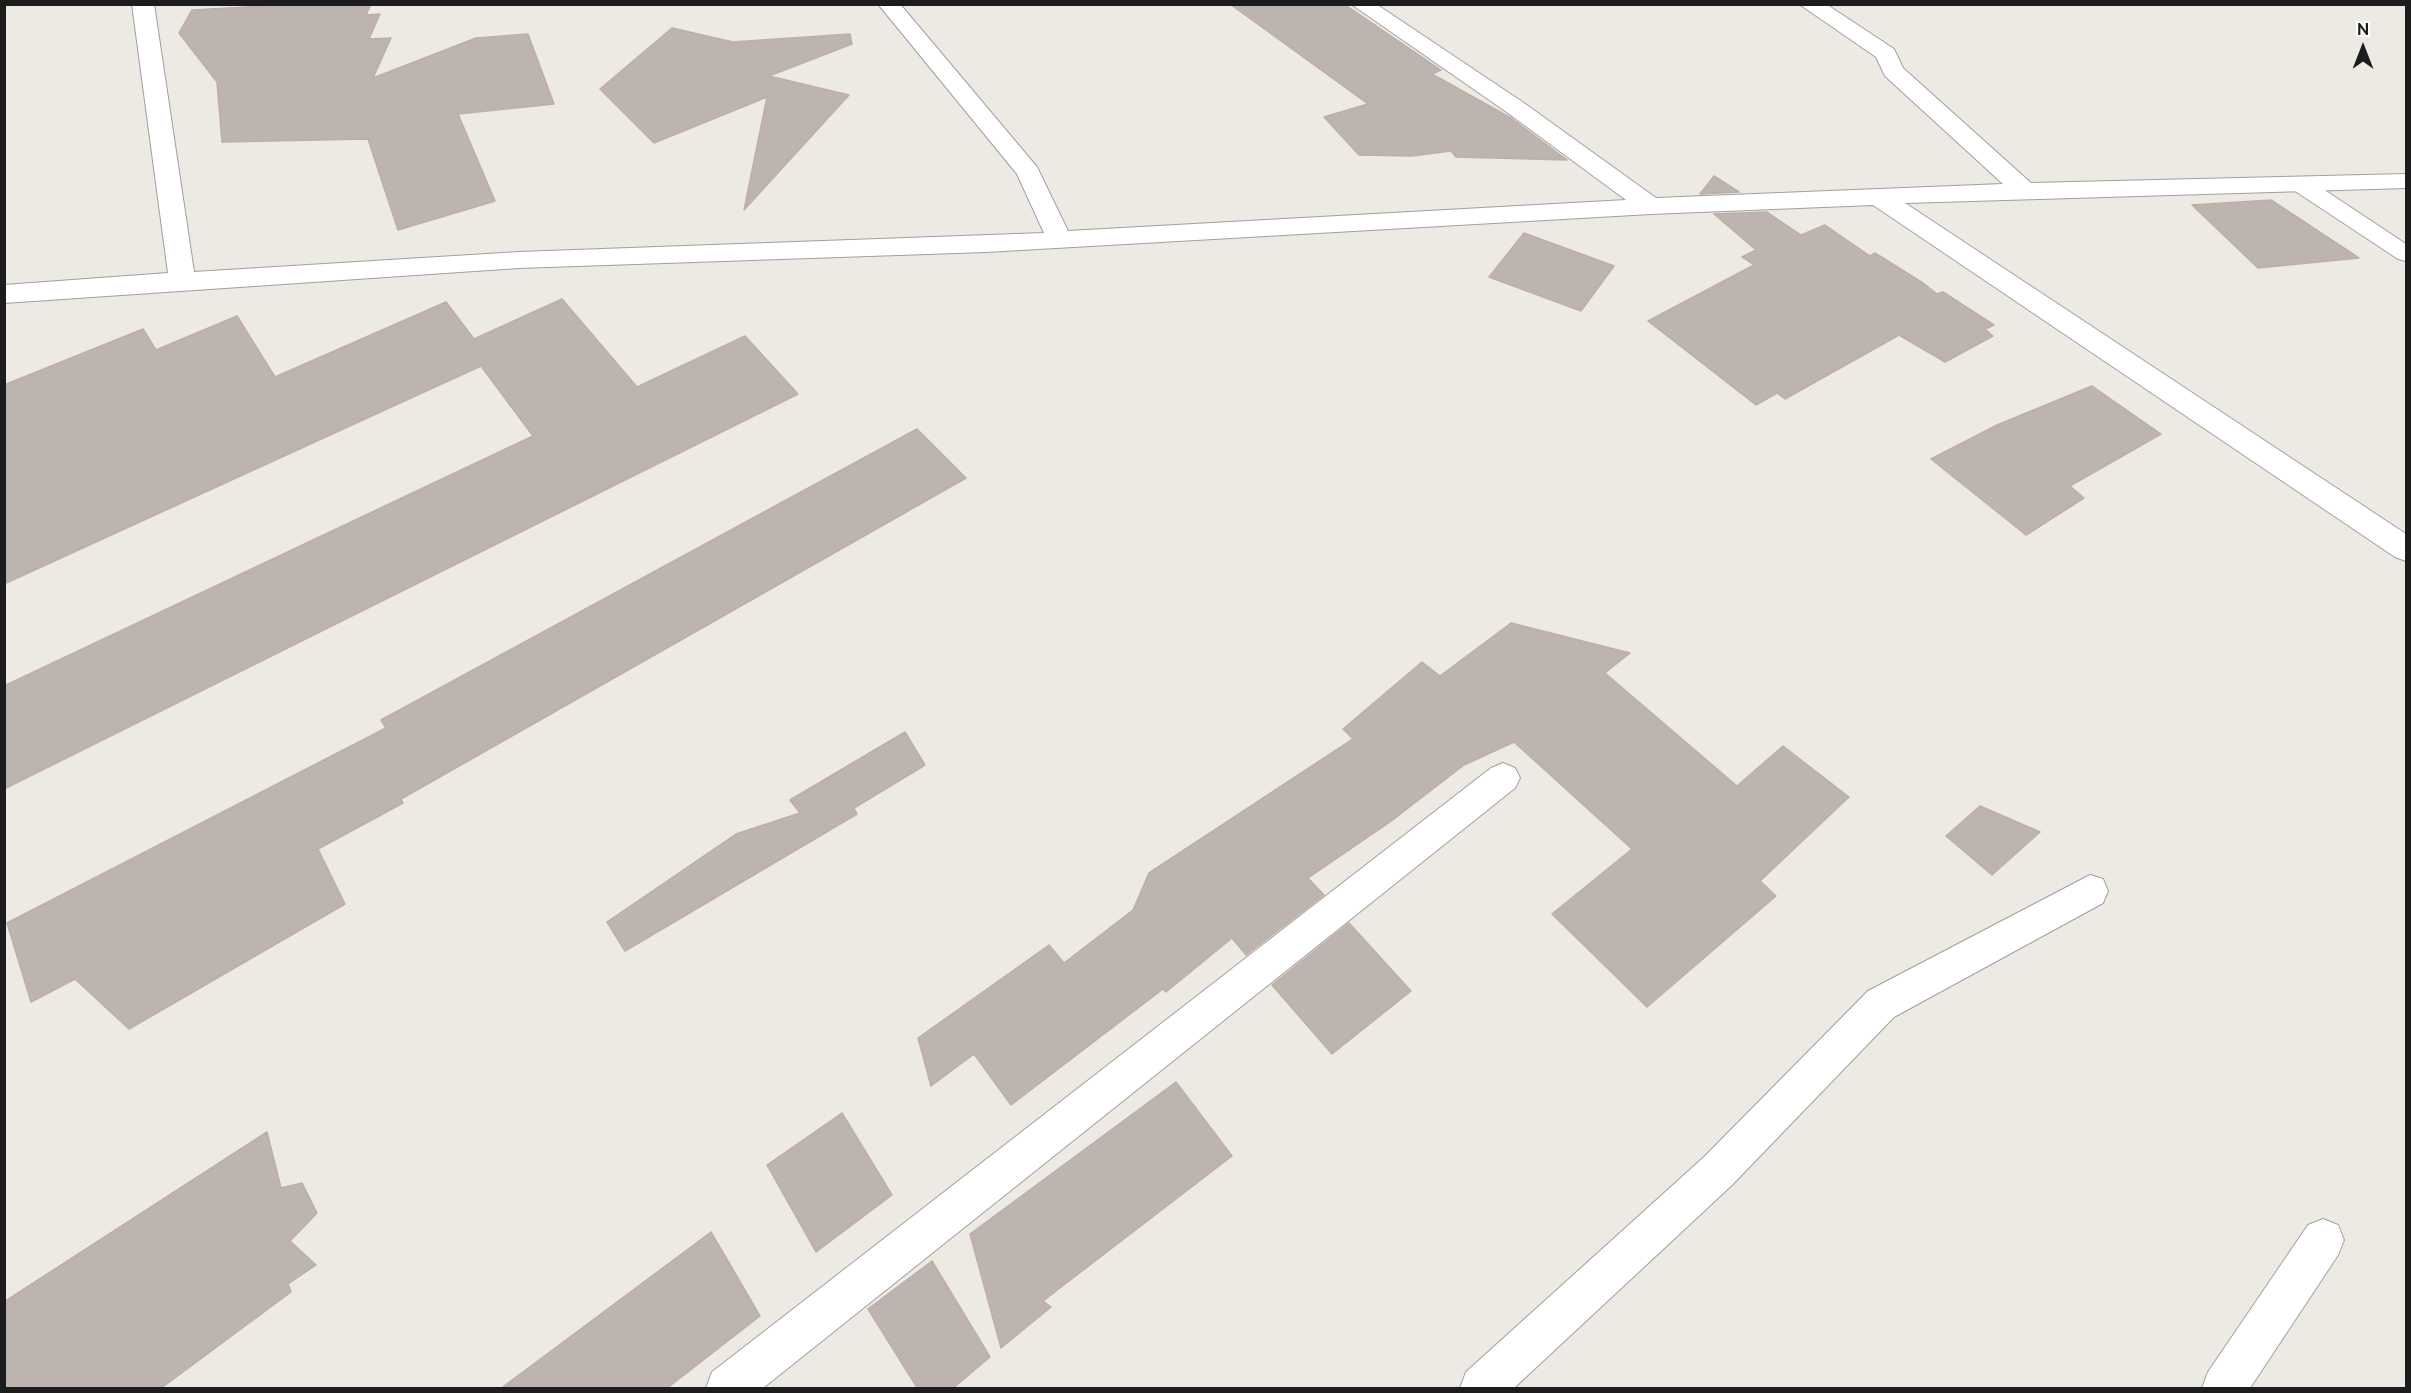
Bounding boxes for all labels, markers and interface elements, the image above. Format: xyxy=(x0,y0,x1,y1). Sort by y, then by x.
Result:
north arrow xyxy=(2333,18,2393,78)
text: N xyxy=(2357,20,2369,39)

